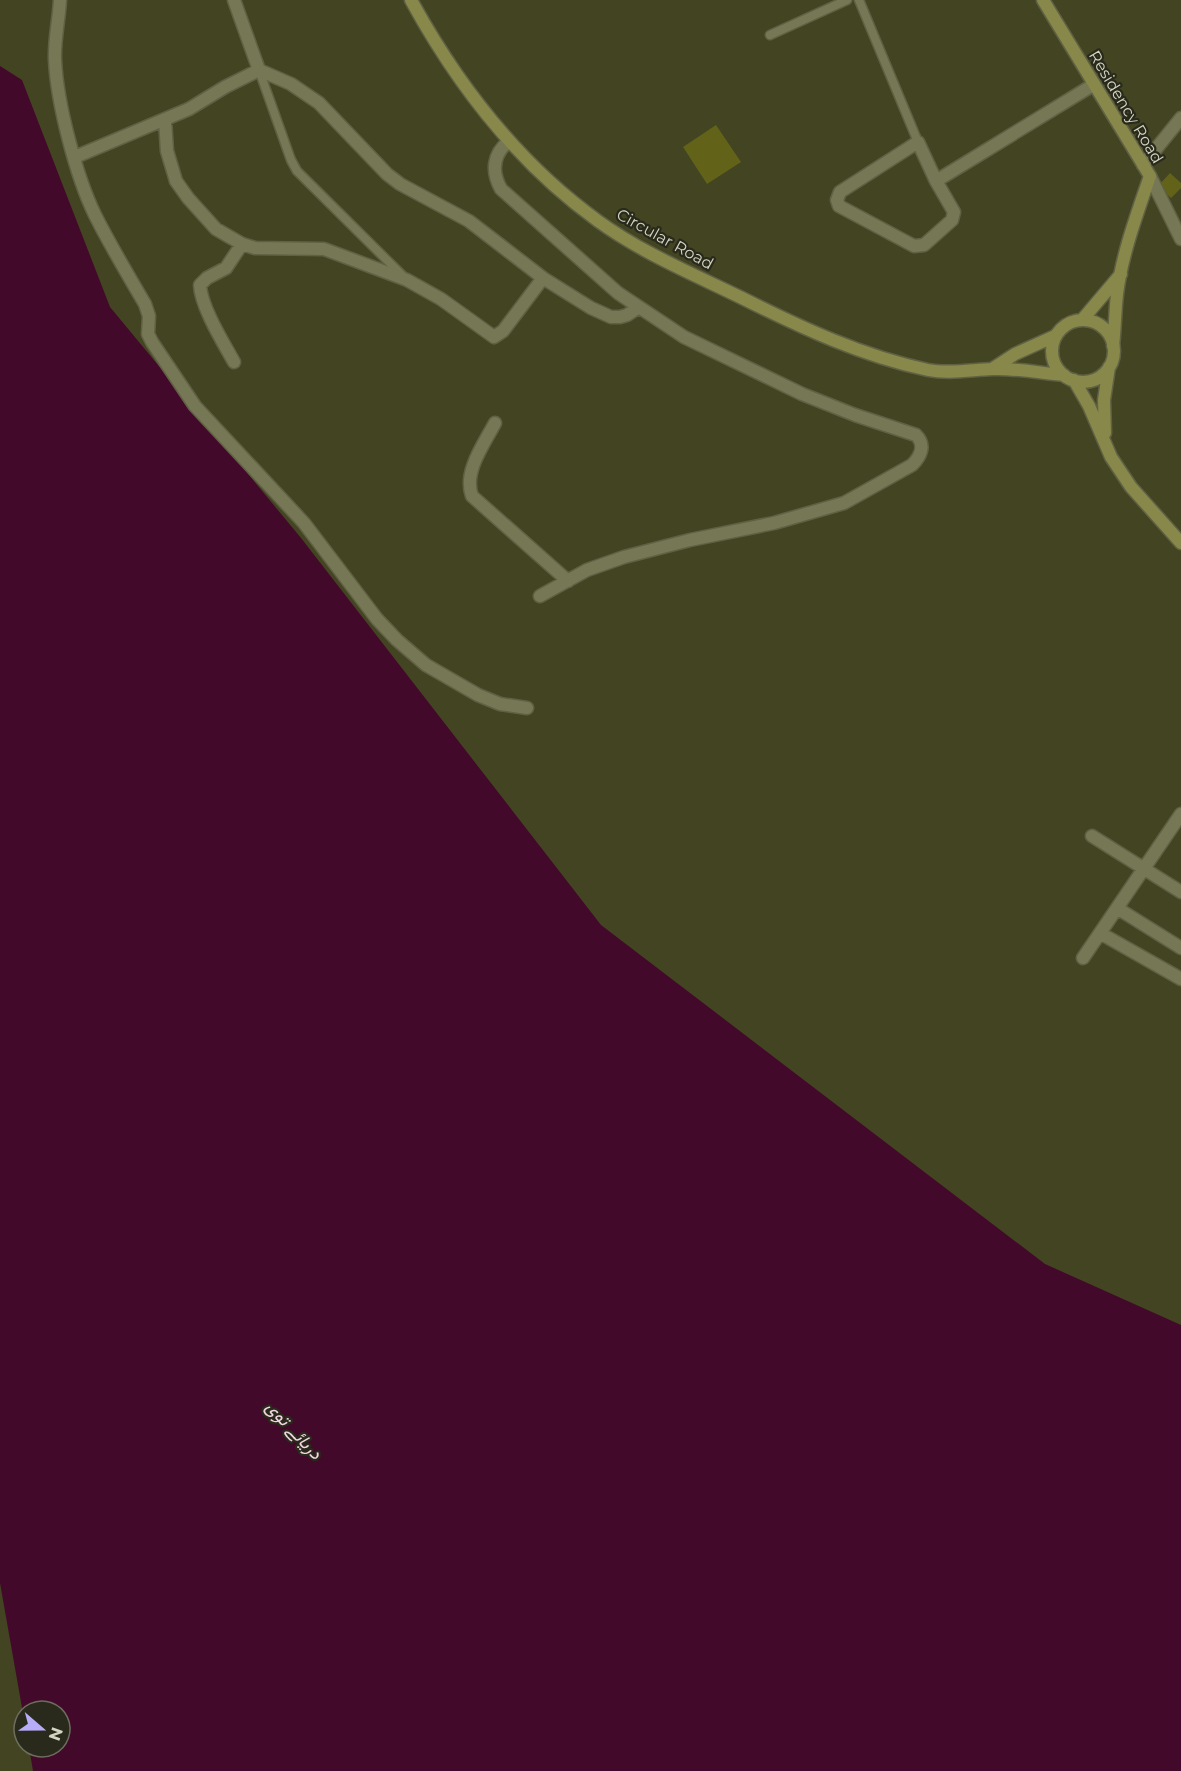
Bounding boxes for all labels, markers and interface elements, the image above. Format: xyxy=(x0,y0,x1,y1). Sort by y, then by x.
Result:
street label: Residency Road xyxy=(1085,47,1167,167)
street label: Circular Road xyxy=(613,205,717,273)
water label: دریائے توی xyxy=(261,1396,327,1464)
north arrow xyxy=(12,1699,72,1759)
text: N xyxy=(44,1725,67,1743)

